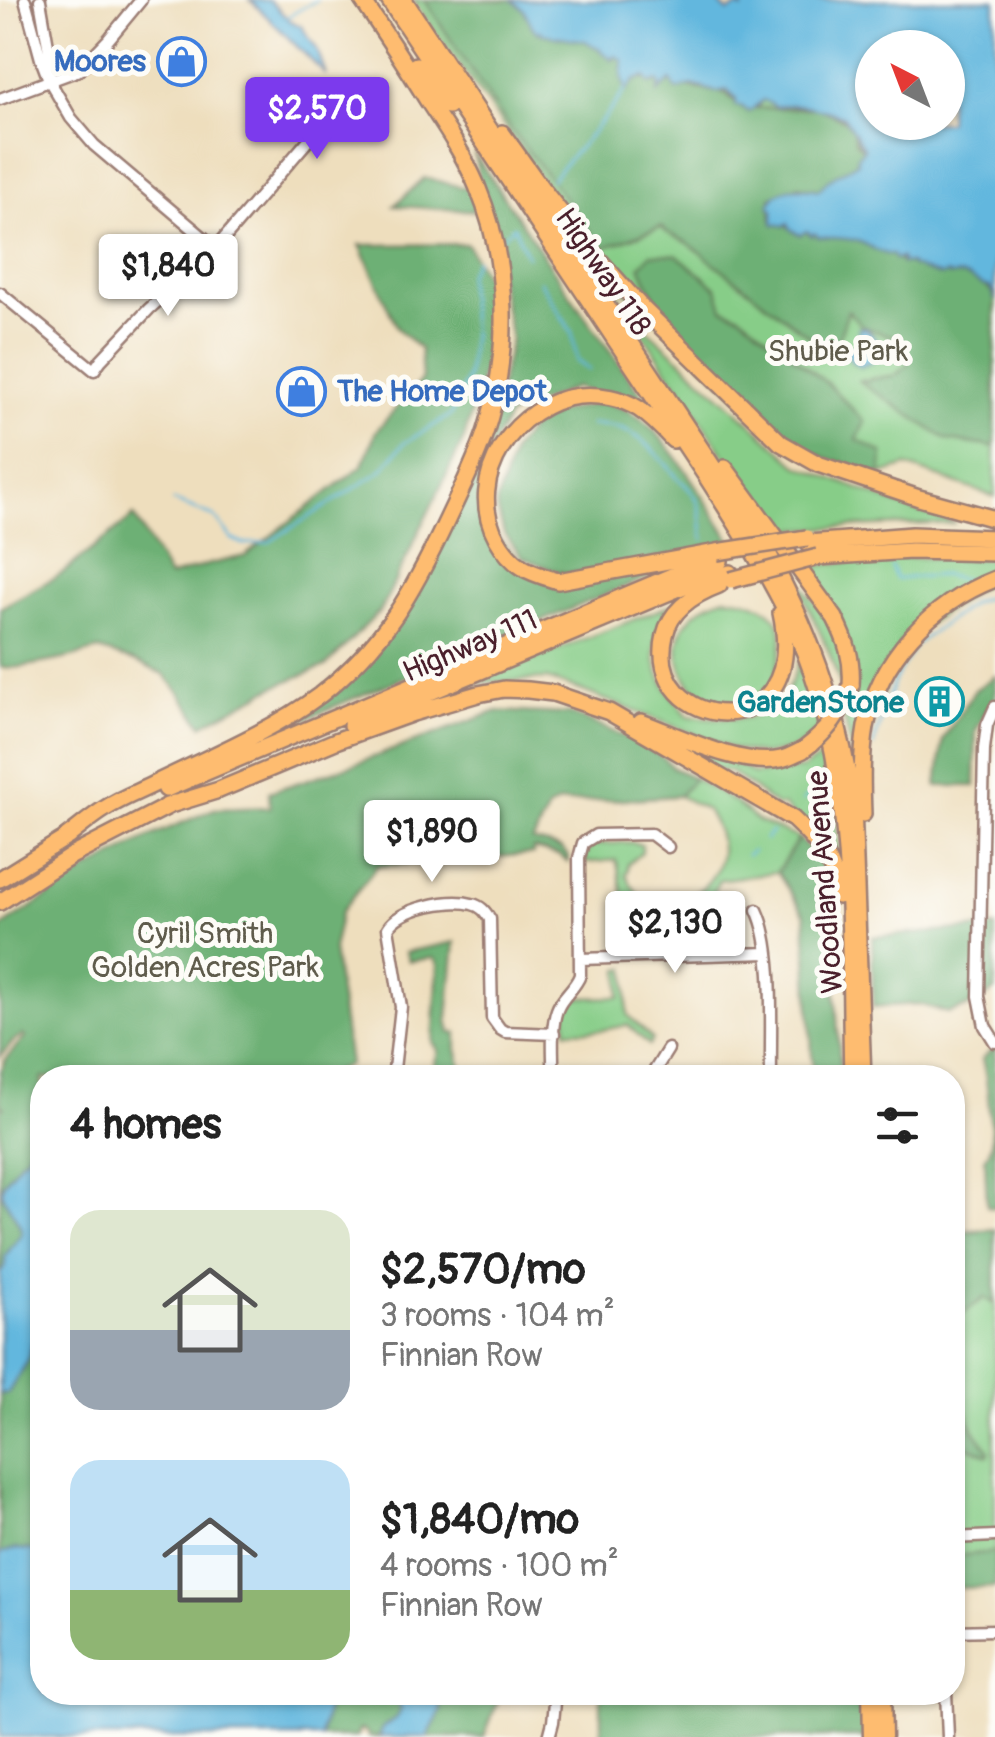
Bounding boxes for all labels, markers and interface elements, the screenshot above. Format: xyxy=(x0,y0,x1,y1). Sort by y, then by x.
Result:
north arrow xyxy=(855,30,965,140)
map controls xyxy=(855,30,965,140)
shop icon: Moores xyxy=(155,35,207,87)
place label: Moores xyxy=(54,43,147,80)
pin: $2,570 xyxy=(236,77,398,162)
text: $2,570 xyxy=(267,89,367,129)
street label: Highway 118 xyxy=(547,201,659,343)
pin: $1,840 xyxy=(87,234,249,319)
text: $1,840 xyxy=(121,246,215,286)
park label: Shubie Park xyxy=(768,333,909,370)
shop icon: The Home Depot xyxy=(276,365,328,417)
place label: The Home Depot xyxy=(336,373,548,410)
street label: Highway 111 xyxy=(397,601,543,691)
building icon: GardenStone xyxy=(913,676,965,728)
place label: GardenStone xyxy=(737,684,905,721)
street label: Woodland Avenue xyxy=(799,769,851,995)
pin: $1,890 xyxy=(351,800,513,885)
text: $1,890 xyxy=(386,812,478,852)
pin: $2,130 xyxy=(594,891,756,976)
text: $2,130 xyxy=(627,903,723,943)
park label: Cyril Smith Golden Acres Park xyxy=(91,915,319,986)
icon: filters xyxy=(870,1098,925,1153)
text: 4 homes xyxy=(70,1099,221,1151)
text: $2,570/mo xyxy=(380,1244,586,1296)
icon: home xyxy=(150,1250,270,1370)
text: 3 rooms · 104 m² xyxy=(380,1296,615,1336)
text: Finnian Row xyxy=(380,1336,543,1376)
text: $1,840/mo xyxy=(380,1494,579,1546)
icon: home xyxy=(150,1500,270,1620)
text: 4 rooms · 100 m² xyxy=(380,1546,619,1586)
text: Finnian Row xyxy=(380,1586,543,1626)

